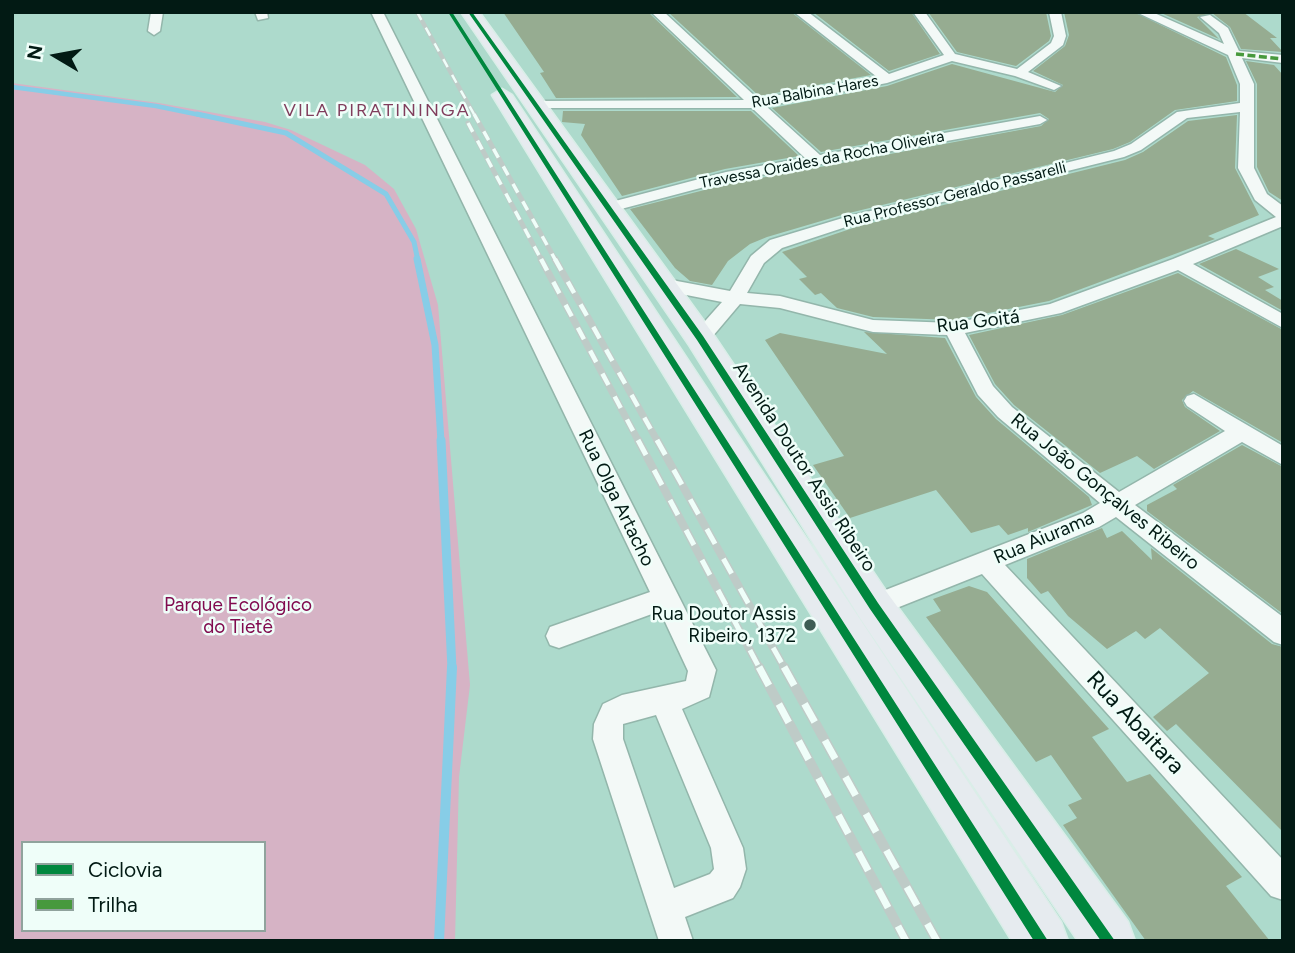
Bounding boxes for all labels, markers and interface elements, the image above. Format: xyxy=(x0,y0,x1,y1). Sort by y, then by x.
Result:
north arrow xyxy=(21,21,91,91)
text: N xyxy=(22,43,47,61)
street label: Rua Balbina Hares xyxy=(750,71,880,113)
district label: VILA PIRATININGA xyxy=(285,100,469,122)
street label: Travessa Oraides da Rocha Oliveira xyxy=(698,127,946,193)
street label: Rua Professor Geraldo Passarelli xyxy=(842,158,1068,232)
street label: Rua Goitá xyxy=(935,306,1021,338)
street label: Avenida Doutor Assis Ribeiro xyxy=(728,358,880,576)
street label: Rua João Gonçalves Ribeiro xyxy=(1006,409,1204,575)
street label: Rua Olga Artacho xyxy=(573,426,659,570)
street label: Rua Aiurama xyxy=(990,507,1098,569)
park label: Parque Ecológico do Tietê xyxy=(164,594,312,638)
place label: Rua Doutor Assis Ribeiro, 1372 xyxy=(651,603,796,647)
marker: Rua Doutor Assis Ribeiro, 1372 xyxy=(802,617,818,633)
street label: Rua Abaitara xyxy=(1080,666,1190,780)
legend xyxy=(21,841,266,932)
text: Ciclovia xyxy=(88,857,162,882)
text: Trilha xyxy=(88,892,138,917)

